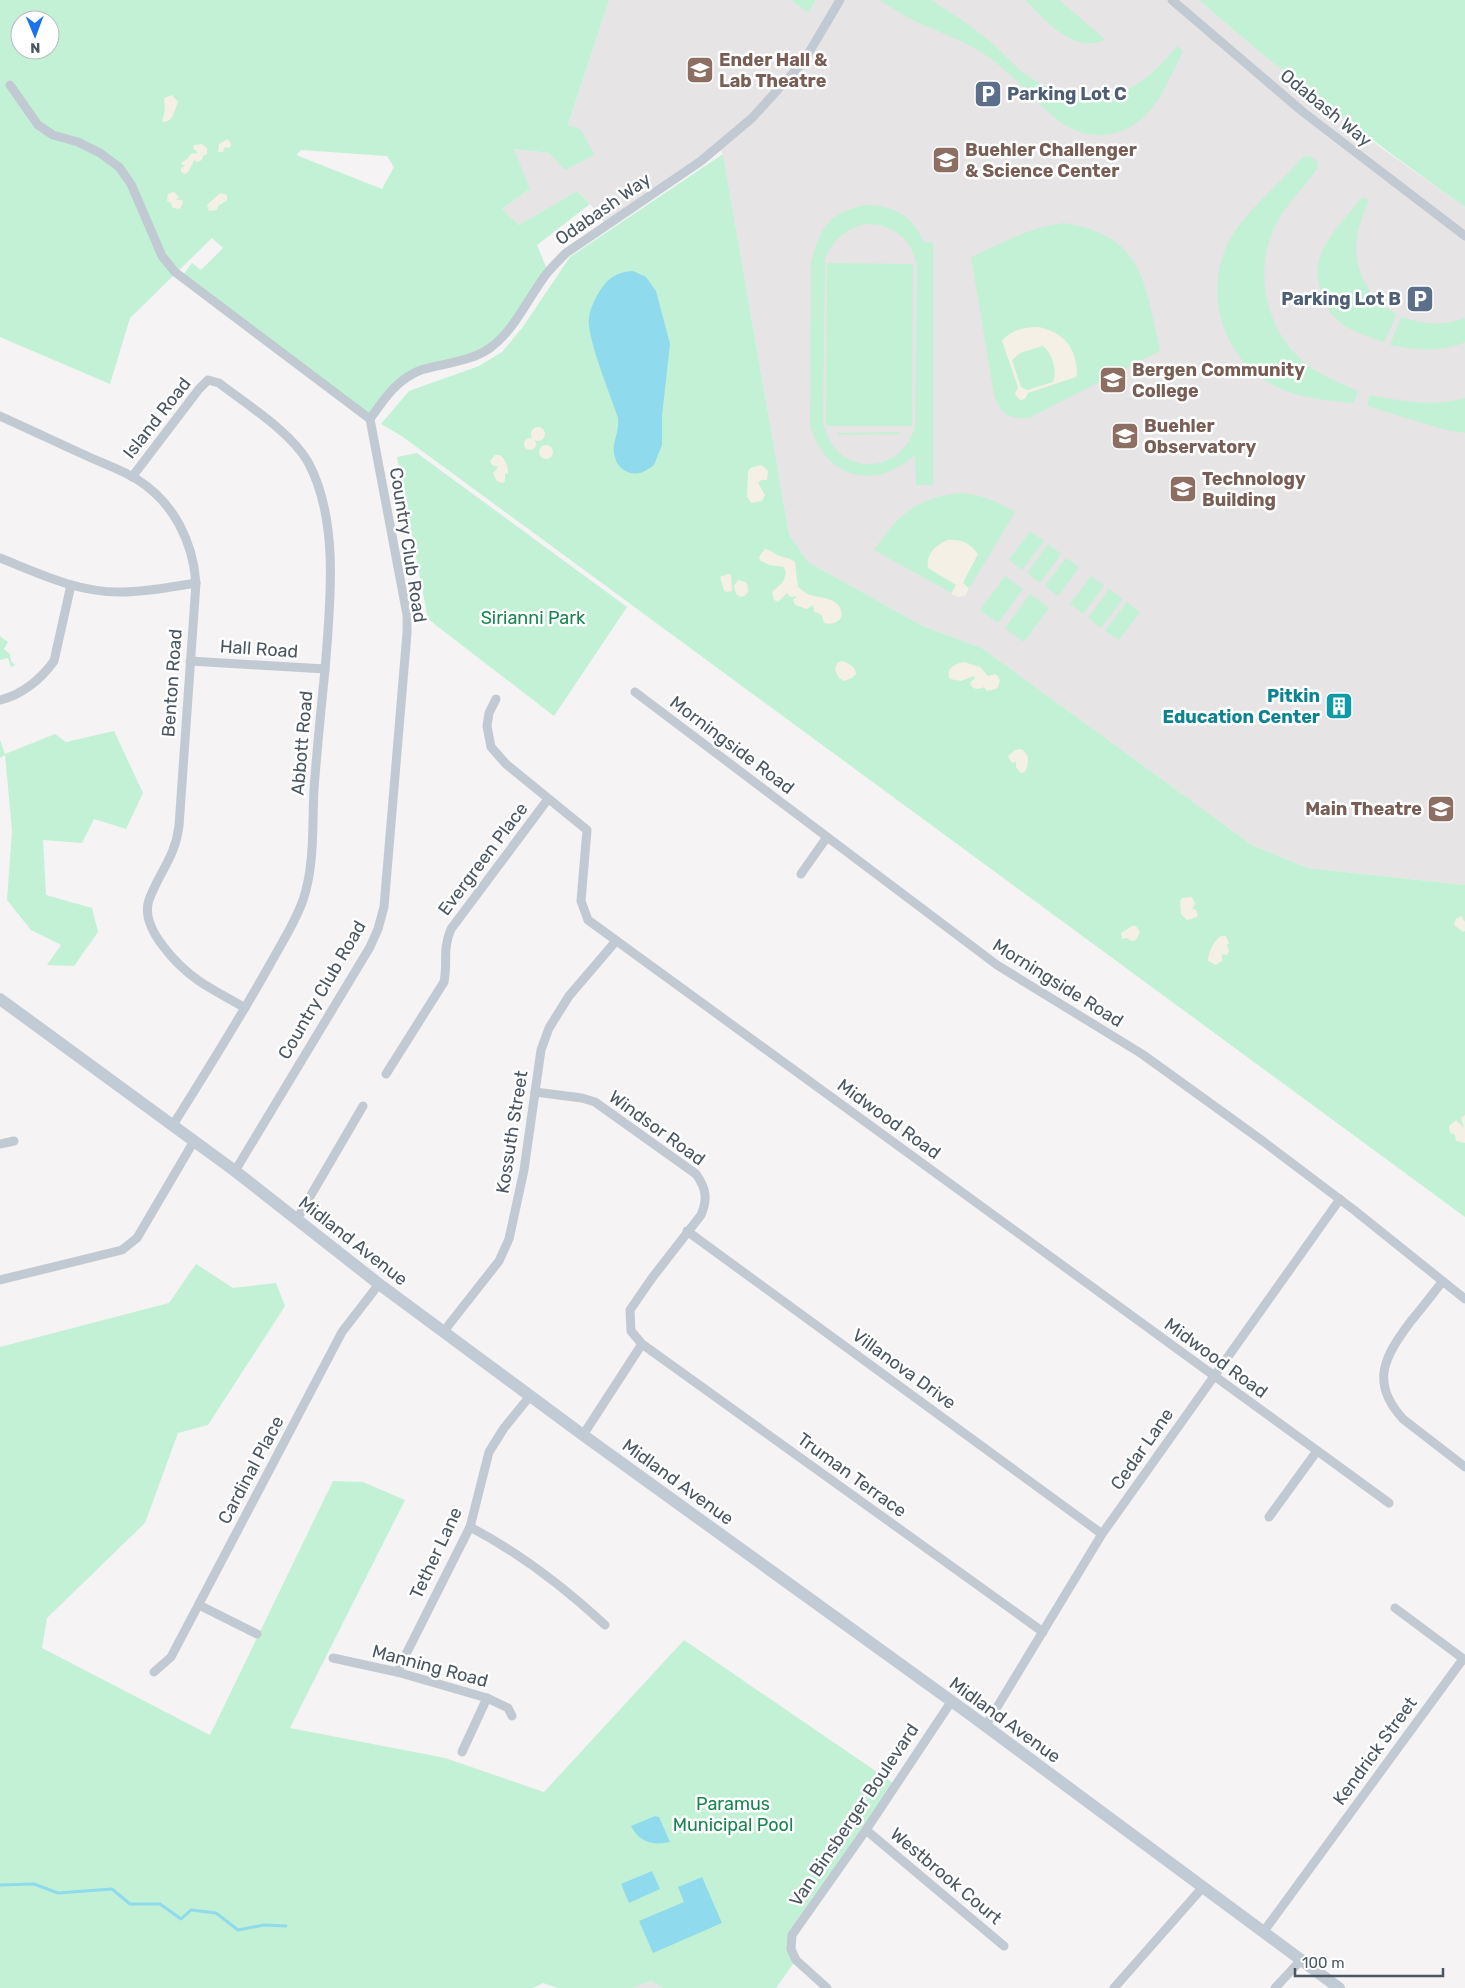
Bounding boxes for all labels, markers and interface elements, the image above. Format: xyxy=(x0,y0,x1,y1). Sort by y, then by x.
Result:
north arrow xyxy=(10,10,60,60)
text: N xyxy=(30,39,40,56)
place label: Ender Hall & Lab Theatre xyxy=(719,49,828,92)
school or university icon: Ender Hall & Lab Theatre xyxy=(685,55,715,85)
street label: Odabash Way xyxy=(1276,64,1376,152)
parking icon: Parking Lot C xyxy=(973,79,1003,109)
place label: Parking Lot C xyxy=(1007,83,1127,105)
place label: Buehler Challenger & Science Center xyxy=(965,139,1137,182)
school or university icon: Buehler Challenger & Science Center xyxy=(931,145,961,175)
street label: Odabash Way xyxy=(551,168,655,250)
parking icon: Parking Lot B xyxy=(1405,284,1435,314)
place label: Parking Lot B xyxy=(1281,288,1401,310)
place label: Bergen Community College xyxy=(1132,359,1305,402)
school or university icon: Bergen Community College xyxy=(1098,365,1128,395)
street label: Island Road xyxy=(118,373,196,463)
place label: Buehler Observatory xyxy=(1144,415,1256,458)
school or university icon: Buehler Observatory xyxy=(1110,421,1140,451)
street label: Country Club Road xyxy=(385,466,431,624)
place label: Technology Building xyxy=(1202,468,1306,511)
school or university icon: Technology Building xyxy=(1168,474,1198,504)
park label: Sirianni Park xyxy=(481,607,586,629)
street label: Benton Road xyxy=(157,628,187,738)
street label: Hall Road xyxy=(219,635,299,663)
place label: Pitkin Education Center xyxy=(1162,685,1320,728)
street label: Abbott Road xyxy=(286,690,318,796)
street label: Morningside Road xyxy=(666,691,798,799)
building icon: Pitkin Education Center xyxy=(1324,691,1354,721)
school or university icon: Main Theatre xyxy=(1426,794,1456,824)
street label: Evergreen Place xyxy=(433,798,533,920)
place label: Main Theatre xyxy=(1305,798,1422,820)
street label: Country Club Road xyxy=(273,917,371,1063)
street label: Morningside Road xyxy=(989,934,1127,1032)
street label: Kossuth Street xyxy=(491,1069,533,1195)
street label: Midwood Road xyxy=(833,1074,945,1164)
street label: Windsor Road xyxy=(605,1086,709,1170)
street label: Midland Avenue xyxy=(294,1192,412,1290)
street label: Midwood Road xyxy=(1160,1313,1272,1403)
street label: Villanova Drive xyxy=(848,1324,960,1414)
street label: Cedar Lane xyxy=(1106,1404,1178,1494)
street label: Cardinal Place xyxy=(213,1412,289,1528)
street label: Truman Terrace xyxy=(793,1428,911,1522)
street label: Midland Avenue xyxy=(618,1434,738,1530)
street label: Tether Lane xyxy=(405,1504,467,1602)
street label: Manning Road xyxy=(370,1640,490,1692)
street label: Midland Avenue xyxy=(945,1672,1065,1768)
street label: Kendrick Street xyxy=(1328,1692,1422,1810)
street label: Van Binsberger Boulevard xyxy=(785,1719,923,1911)
park label: Paramus Municipal Pool xyxy=(673,1793,793,1836)
street label: Westbrook Court xyxy=(886,1823,1006,1929)
scale bar xyxy=(1295,1946,1442,1978)
text: 100 m xyxy=(1302,1954,1344,1972)

